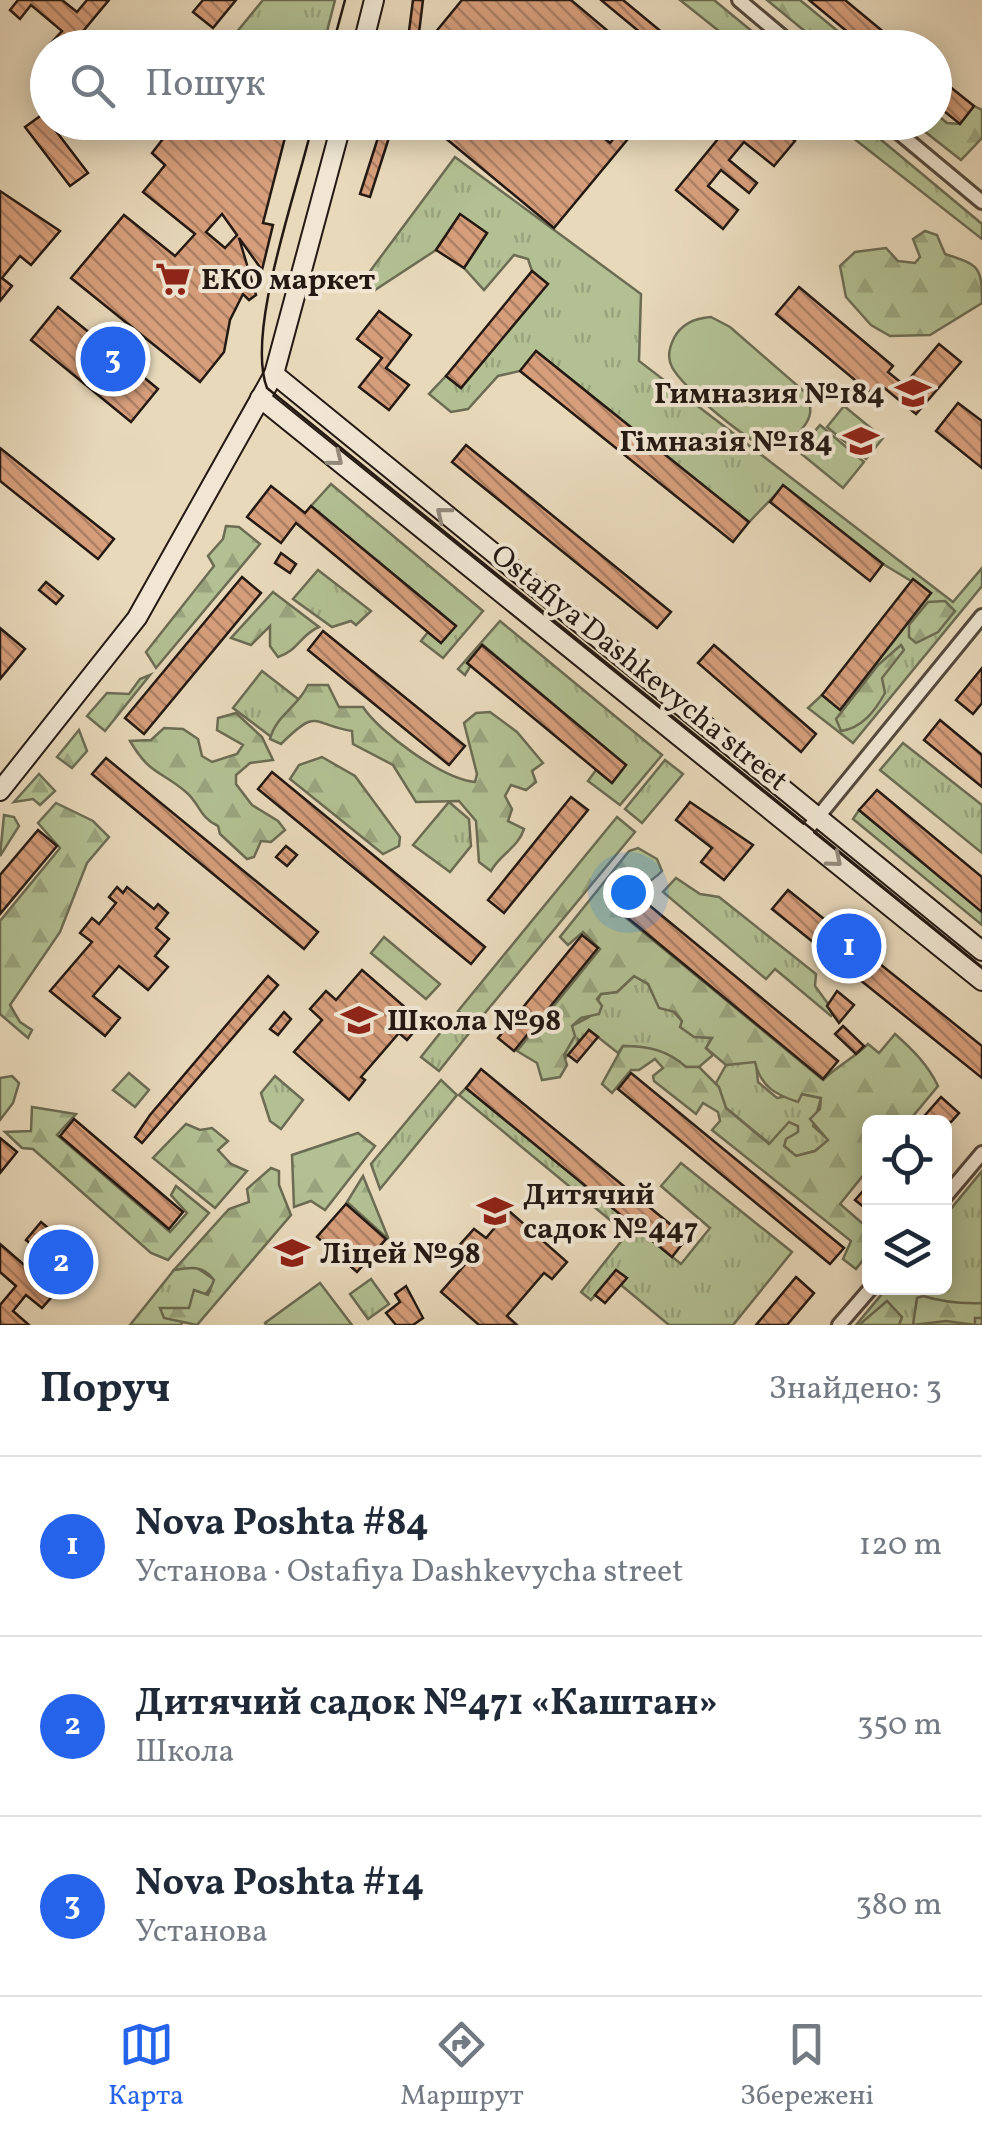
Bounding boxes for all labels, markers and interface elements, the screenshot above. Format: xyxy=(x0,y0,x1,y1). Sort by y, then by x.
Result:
search box xyxy=(30,30,952,140)
icon: search xyxy=(65,58,120,113)
text: Пошук xyxy=(145,59,265,112)
supermarket icon: ЕКО маркет xyxy=(154,260,192,298)
place label: ЕКО маркет xyxy=(201,260,376,302)
pin: 3 xyxy=(80,322,146,396)
place label: Гимназия №184 xyxy=(654,374,885,416)
school or university icon: Гимназия №184 xyxy=(894,374,932,412)
place label: Гімназія №184 xyxy=(619,422,833,464)
school or university icon: Гімназія №184 xyxy=(842,422,880,460)
one-way arrow xyxy=(325,447,343,465)
one-way arrow xyxy=(436,508,454,526)
street label: Ostafiya Dashkevycha street xyxy=(481,535,796,802)
one-way arrow xyxy=(824,848,842,866)
your location xyxy=(603,867,654,918)
pin: 1 xyxy=(816,908,882,984)
school or university icon: Школа №98 xyxy=(340,1001,378,1039)
place label: Школа №98 xyxy=(387,1001,561,1043)
map controls xyxy=(862,1115,952,1295)
button: locate xyxy=(862,1115,952,1205)
place label: Дитячий садок №447 xyxy=(523,1175,698,1251)
school or university icon: Дитячий садок №447 xyxy=(476,1192,514,1230)
button: layers xyxy=(862,1205,952,1295)
pin: 2 xyxy=(28,1224,94,1300)
school or university icon: Ліцей №98 xyxy=(273,1234,311,1272)
place label: Ліцей №98 xyxy=(320,1234,481,1276)
text: Поруч xyxy=(40,1361,170,1420)
text: Знайдено: 3 xyxy=(769,1368,942,1412)
text: Nova Poshta #84 xyxy=(135,1498,429,1551)
text: 1 xyxy=(66,1524,79,1568)
text: 120 m xyxy=(859,1524,942,1568)
text: Установа · Ostafiya Dashkevycha street xyxy=(135,1551,683,1595)
text: Дитячий садок №471 «Каштан» xyxy=(135,1678,718,1731)
text: 2 xyxy=(64,1704,81,1748)
text: 350 m xyxy=(857,1704,942,1748)
text: Школа xyxy=(135,1731,234,1775)
text: Nova Poshta #14 xyxy=(135,1858,424,1911)
text: 3 xyxy=(64,1884,81,1928)
text: 380 m xyxy=(855,1884,942,1928)
text: Установа xyxy=(135,1911,268,1955)
tab: Карта xyxy=(108,2017,184,2116)
tab: Маршрут xyxy=(400,2017,524,2116)
tab: Збережені xyxy=(740,2017,874,2116)

